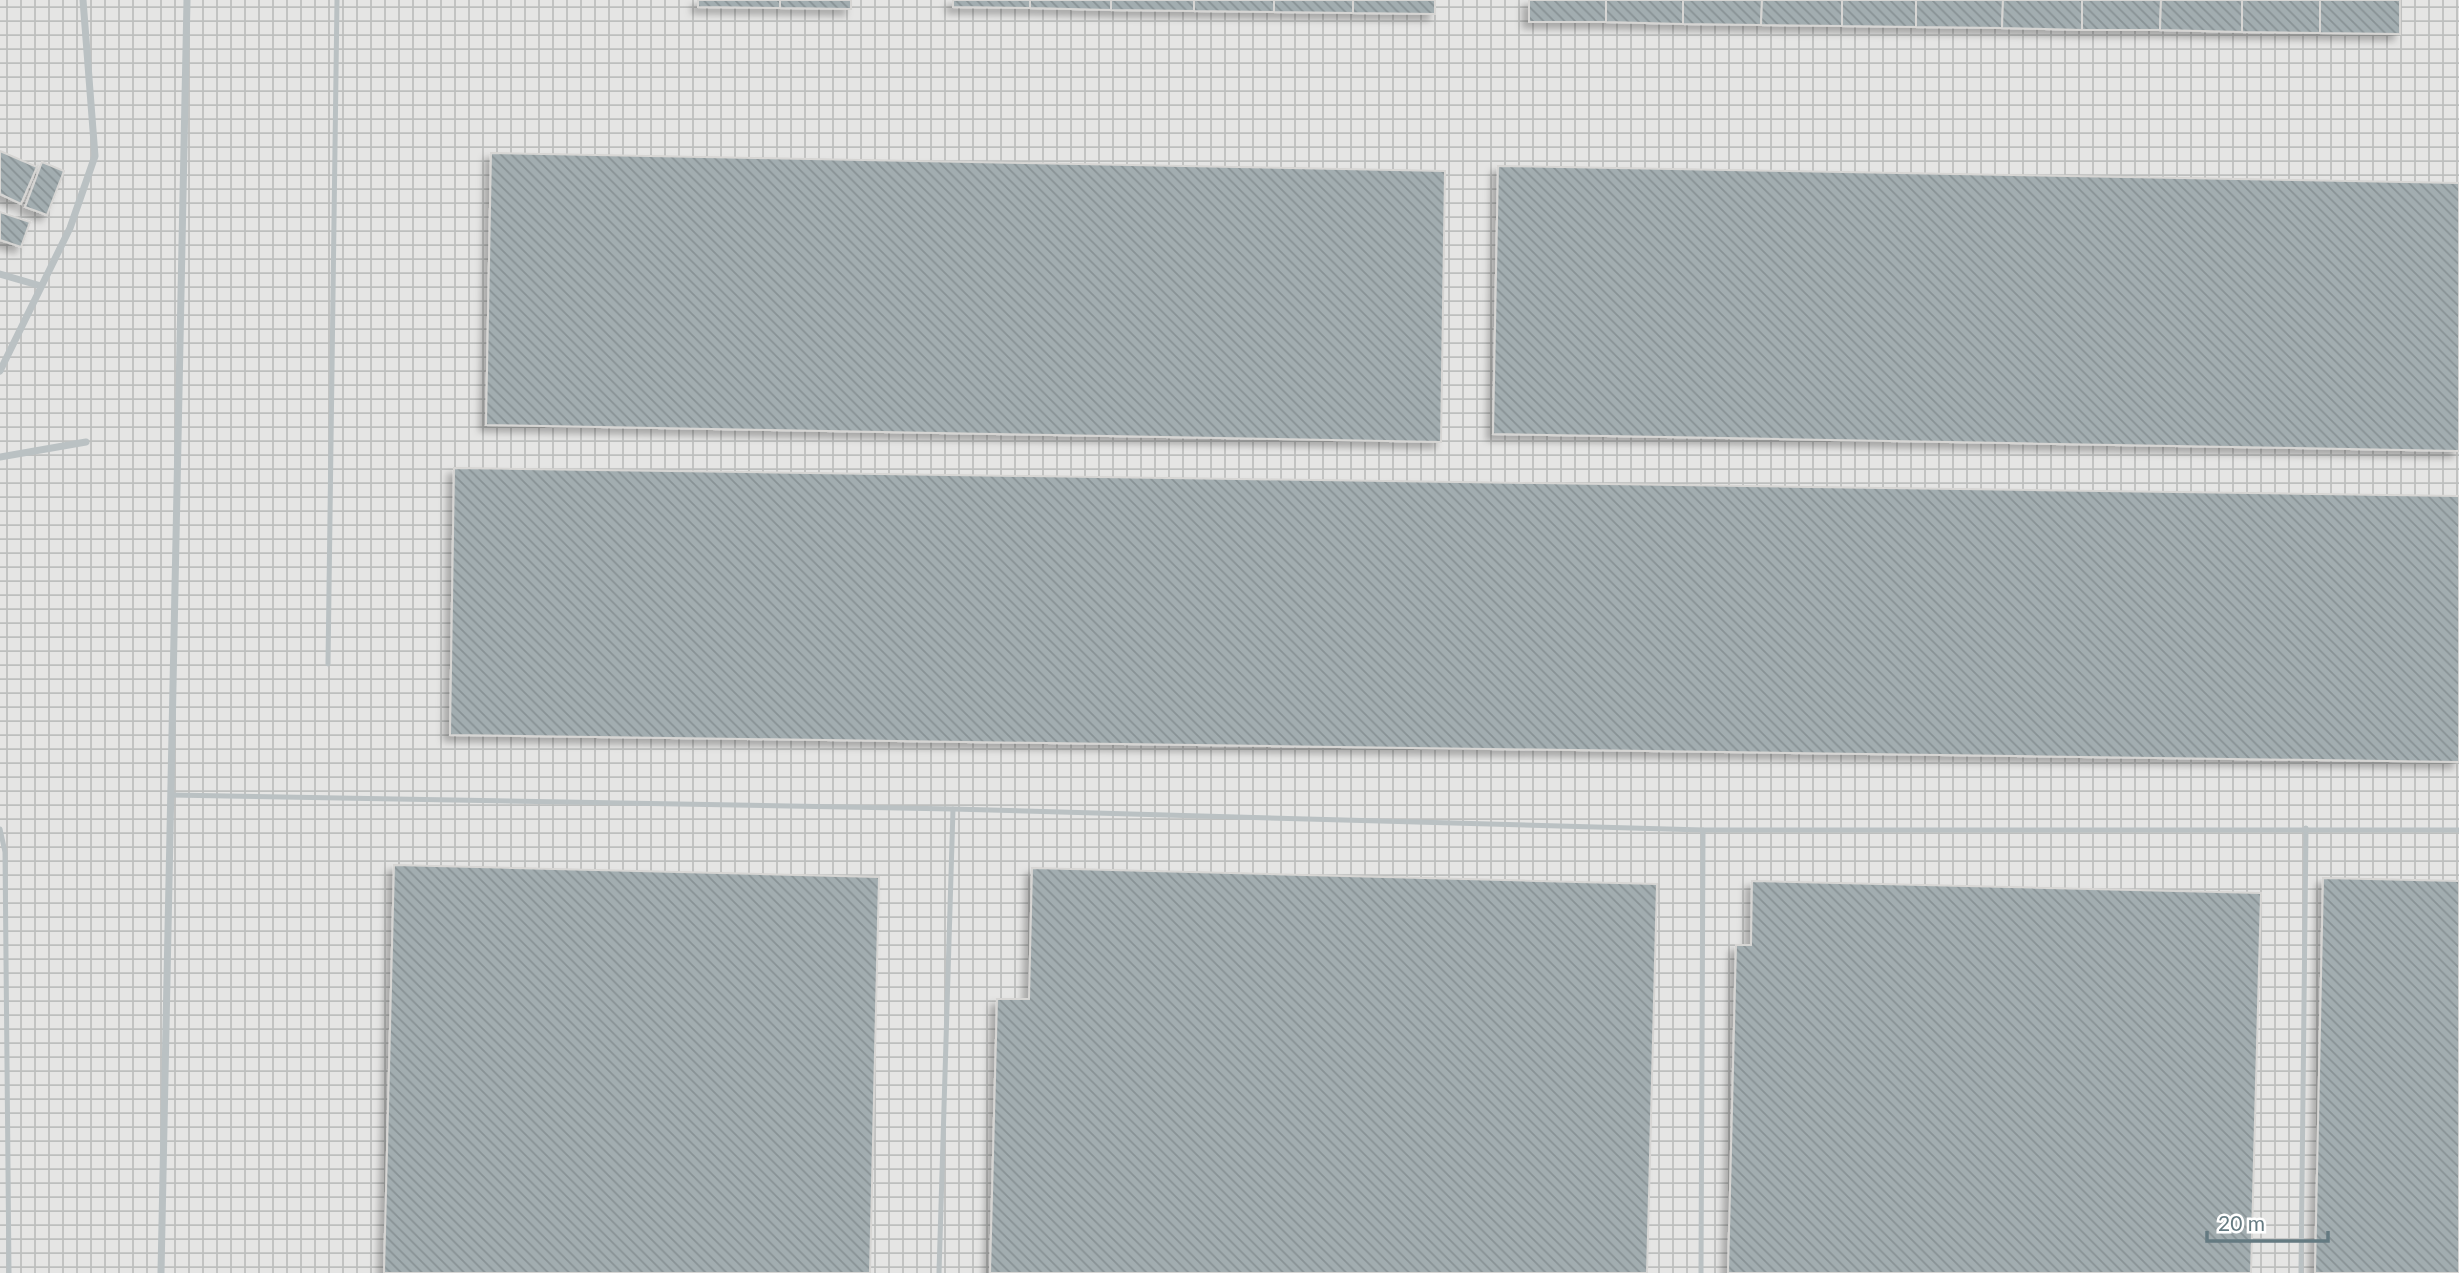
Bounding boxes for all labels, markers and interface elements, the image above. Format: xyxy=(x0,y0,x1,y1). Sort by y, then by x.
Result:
scale bar xyxy=(2207,1200,2328,1244)
text: 20 m xyxy=(2218,1210,2265,1235)

